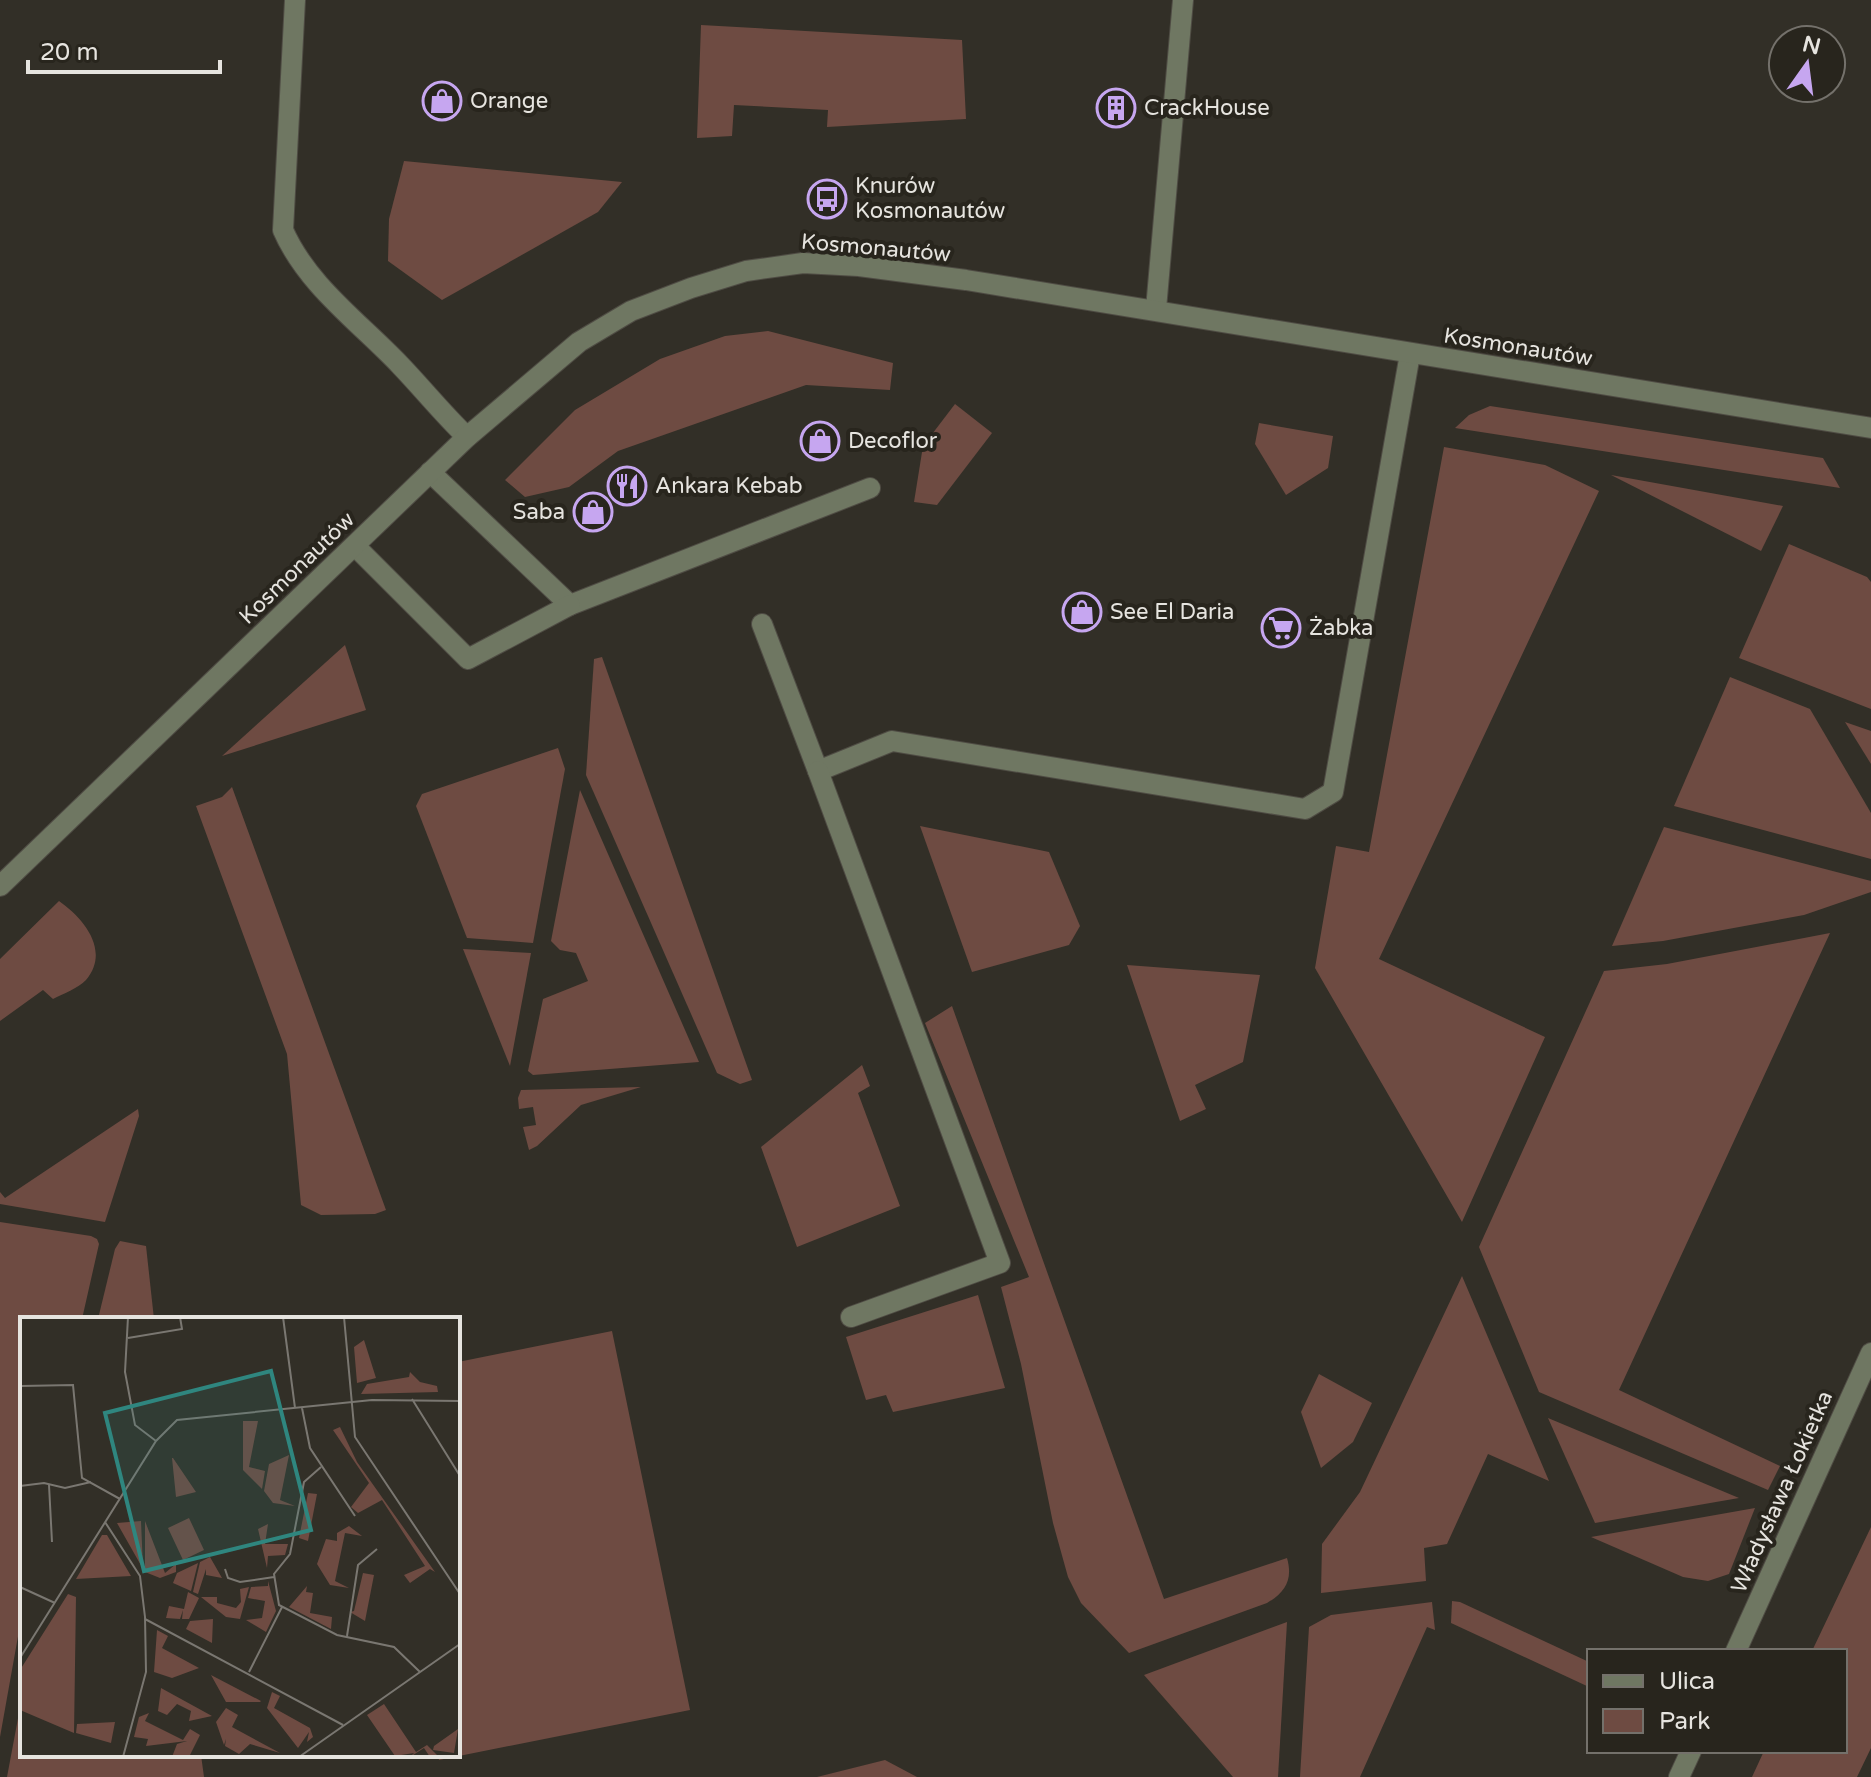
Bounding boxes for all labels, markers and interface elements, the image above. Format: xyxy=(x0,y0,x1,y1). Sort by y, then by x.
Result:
scale bar xyxy=(28,24,220,74)
north arrow xyxy=(1767,24,1847,104)
text: N xyxy=(1800,31,1823,60)
text: 20 m xyxy=(40,38,98,67)
shop icon: Orange xyxy=(421,80,463,122)
building icon: CrackHouse xyxy=(1095,87,1137,129)
place label: Orange xyxy=(470,88,548,114)
place label: CrackHouse xyxy=(1144,95,1270,121)
place label: Knurów Kosmonautów xyxy=(855,173,1005,224)
bus stop icon: Knurów Kosmonautów xyxy=(806,178,848,220)
street label: Kosmonautów xyxy=(800,229,952,267)
street label: Kosmonautów xyxy=(1442,322,1594,372)
shop icon: Decoflor xyxy=(799,420,841,462)
place label: Decoflor xyxy=(848,428,938,454)
restaurant icon: Ankara Kebab xyxy=(606,465,648,507)
place label: Ankara Kebab xyxy=(655,473,803,499)
shop icon: Saba xyxy=(572,491,614,533)
place label: Saba xyxy=(513,499,565,525)
street label: Kosmonautów xyxy=(234,506,360,630)
shop icon: See El Daria xyxy=(1061,591,1103,633)
place label: See El Daria xyxy=(1110,599,1234,625)
supermarket icon: Żabka xyxy=(1260,607,1302,649)
place label: Żabka xyxy=(1309,615,1373,641)
inset map xyxy=(20,1317,460,1757)
street label: Władysława Łokietka xyxy=(1726,1387,1838,1597)
legend xyxy=(1587,1649,1847,1753)
text: Ulica xyxy=(1659,1667,1715,1696)
text: Park xyxy=(1659,1707,1710,1736)

